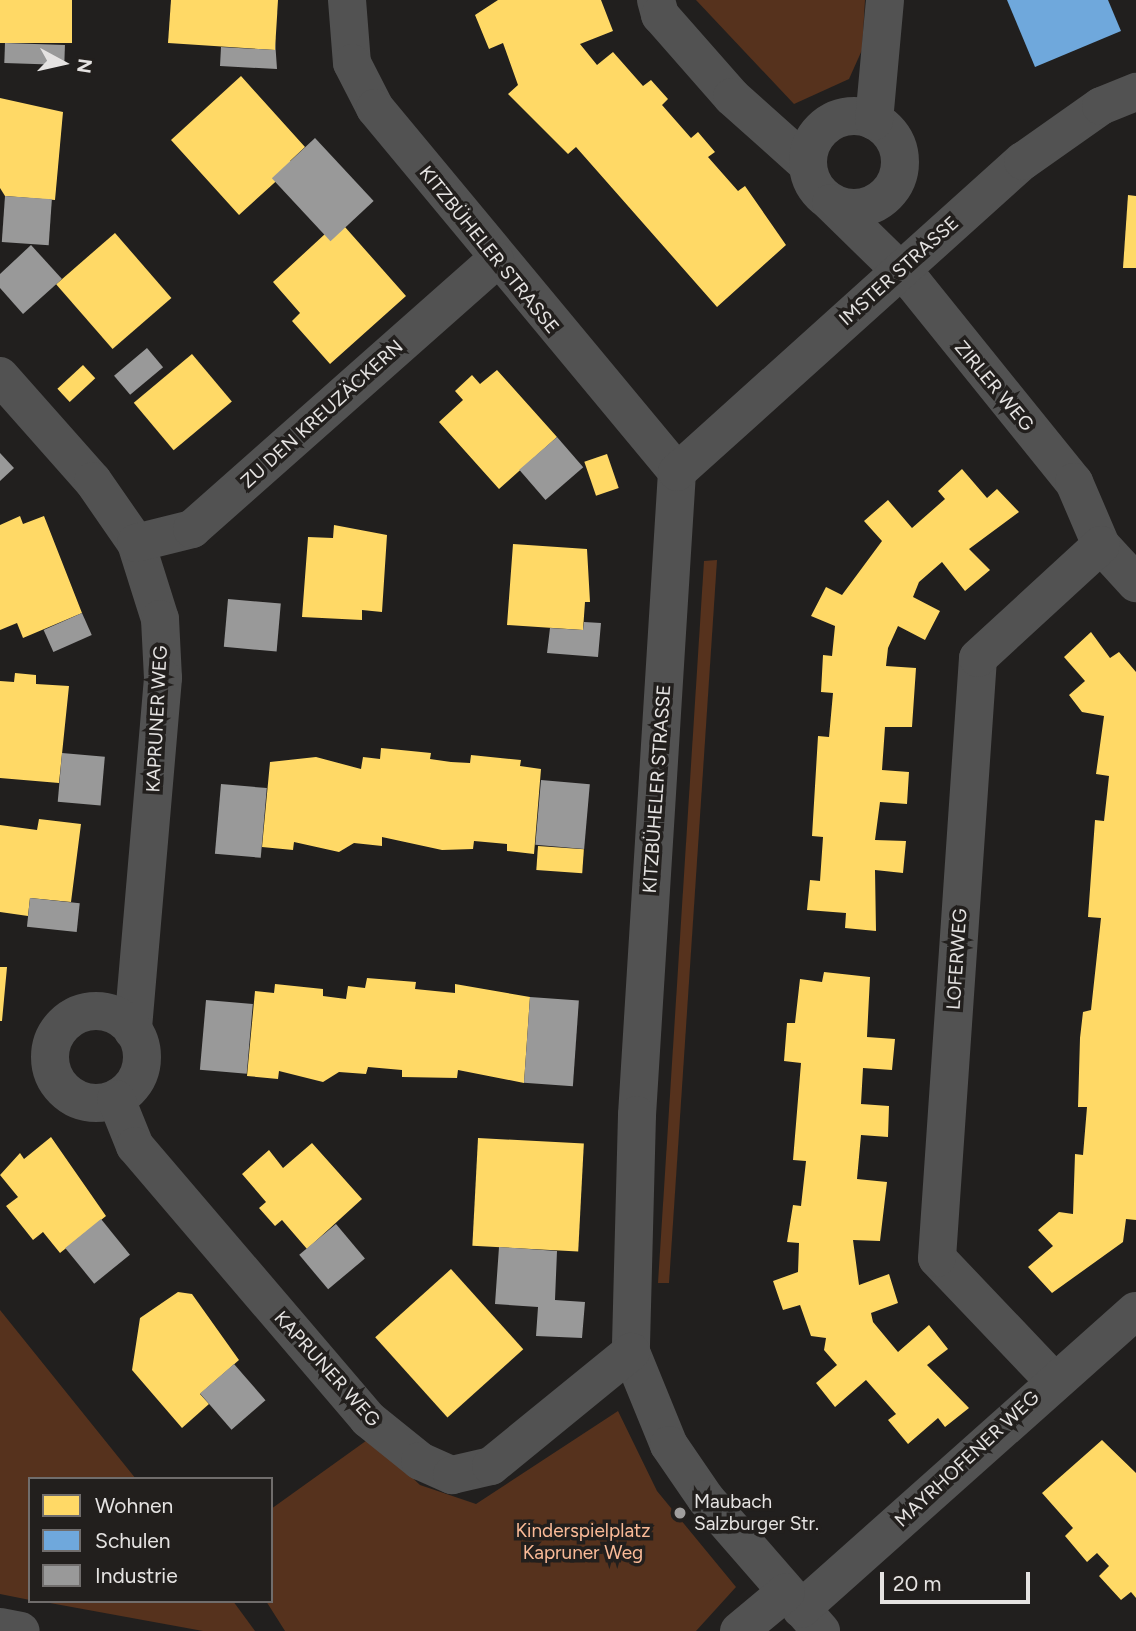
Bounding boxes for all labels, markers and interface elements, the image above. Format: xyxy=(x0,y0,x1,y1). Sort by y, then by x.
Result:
north arrow xyxy=(28,28,98,98)
text: N xyxy=(72,57,97,75)
street label: KITZBÜHELER STRASSE xyxy=(414,162,564,338)
street label: IMSTER STRASSE xyxy=(835,211,963,331)
street label: ZU DEN KREUZÄCKERN xyxy=(236,335,408,493)
street label: ZIRLER WEG xyxy=(950,336,1038,436)
street label: KAPRUNER WEG xyxy=(142,645,172,793)
street label: KITZBÜHELER STRASSE xyxy=(638,684,676,894)
street label: LOFERWEG xyxy=(942,907,972,1011)
street label: KAPRUNER WEG xyxy=(269,1307,385,1431)
street label: MAYRHOFENER WEG xyxy=(890,1386,1044,1532)
legend xyxy=(28,1477,273,1603)
place label: Maubach Salzburger Str. xyxy=(694,1491,819,1535)
text: Wohnen xyxy=(95,1493,173,1518)
marker: Maubach Salzburger Str. xyxy=(672,1505,688,1521)
park label: Kinderspielplatz Kapruner Weg xyxy=(515,1520,651,1564)
text: Schulen xyxy=(95,1528,171,1553)
scale bar xyxy=(884,1558,1034,1602)
text: Industrie xyxy=(95,1563,178,1588)
text: 20 m xyxy=(893,1571,941,1596)

